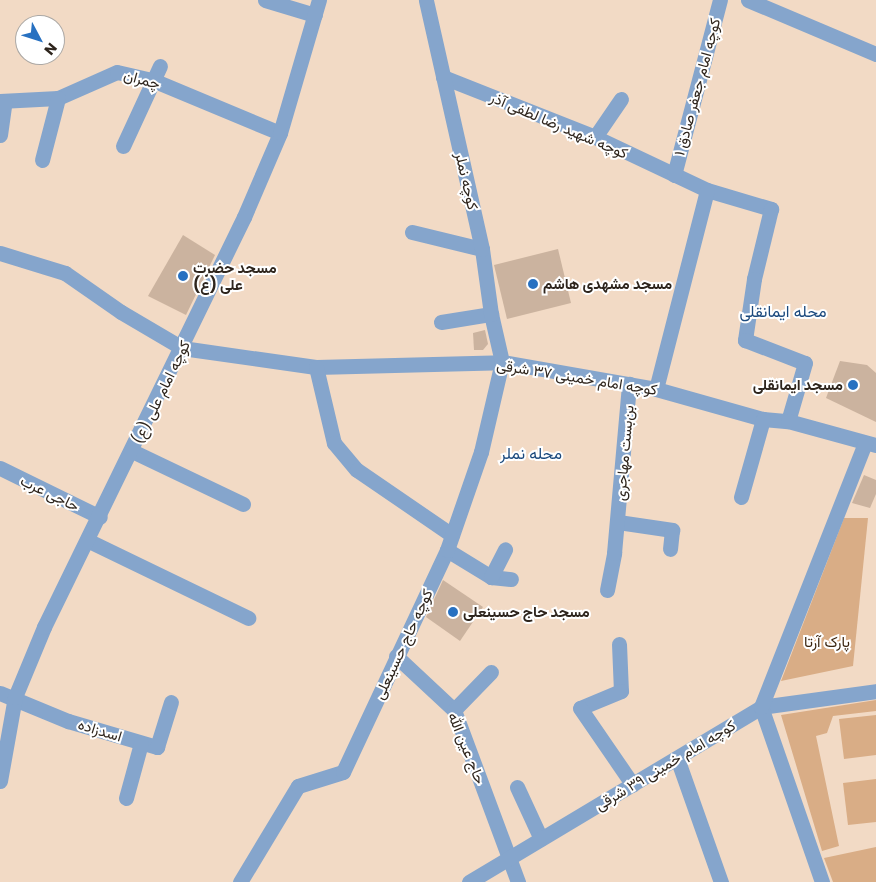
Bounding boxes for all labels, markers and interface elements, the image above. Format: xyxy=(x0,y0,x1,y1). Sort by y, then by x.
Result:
north arrow xyxy=(15,15,65,65)
street label: کوچه امام جعفر صادق ۱ xyxy=(670,16,724,158)
text: N xyxy=(40,39,62,59)
street label: چمران xyxy=(122,66,162,92)
street label: کوچه شهید رضا لطفی آذر xyxy=(487,88,631,162)
street label: کوچه نملر xyxy=(452,150,482,212)
place label: مسجد حضرت علی (ع) xyxy=(193,258,277,293)
marker: مسجد حضرت علی (ع) xyxy=(177,270,189,282)
place label: مسجد مشهدی هاشم xyxy=(543,275,672,293)
marker: مسجد مشهدی هاشم xyxy=(527,278,539,290)
district label: محله ایمانقلی xyxy=(739,302,827,322)
street label: کوچه امام علی (ع) xyxy=(128,337,194,447)
street label: کوچه امام خمینی ۳۷ شرقی xyxy=(495,355,659,399)
place label: مسجد ایمانقلی xyxy=(753,376,843,394)
marker: مسجد ایمانقلی xyxy=(847,379,859,391)
street label: بن‌بست مهاجری xyxy=(611,404,637,502)
district label: محله نملر xyxy=(500,444,562,464)
street label: حاجی عرب xyxy=(18,471,82,515)
street label: کوچه حاج حسینعلی xyxy=(370,586,436,702)
place label: مسجد حاج حسینعلی xyxy=(463,603,590,621)
marker: مسجد حاج حسینعلی xyxy=(447,606,459,618)
park label: پارک آرتا xyxy=(804,633,850,651)
street label: حاج عین الله xyxy=(445,710,489,786)
street label: اسدزاده xyxy=(76,715,124,745)
street label: کوچه امام خمینی ۳۹ شرقی xyxy=(592,716,738,814)

